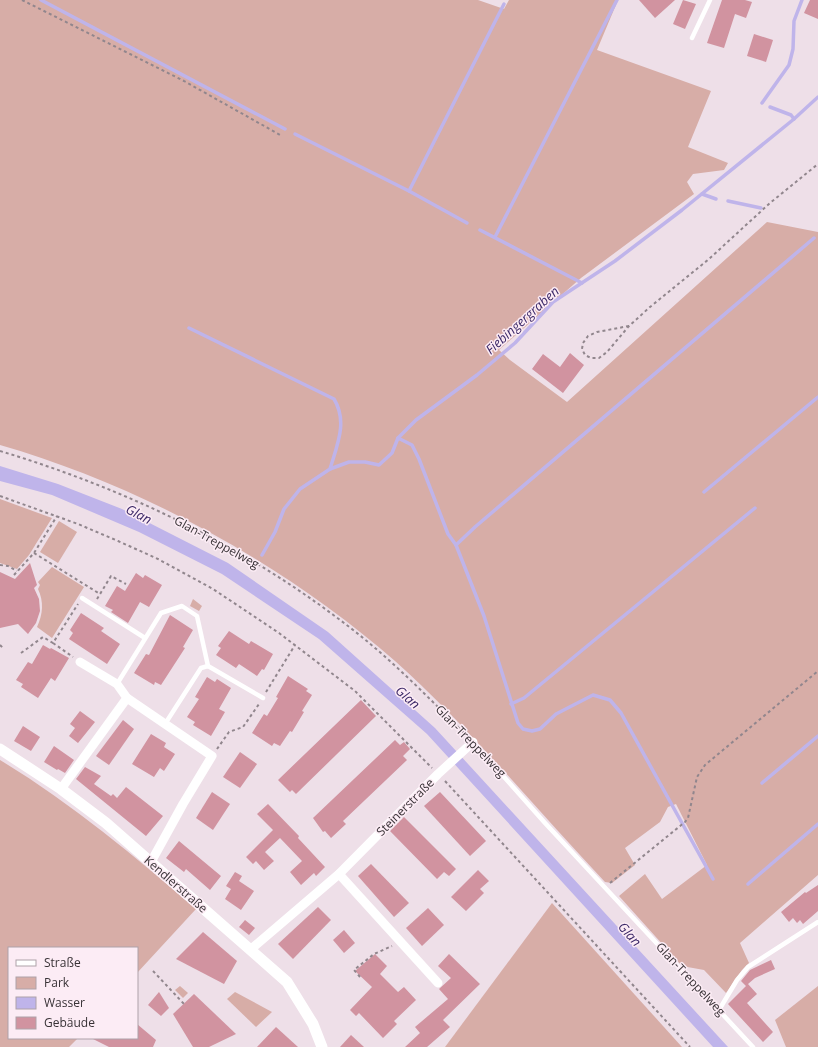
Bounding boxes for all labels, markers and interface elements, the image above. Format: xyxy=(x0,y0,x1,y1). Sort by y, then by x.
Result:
water label: Fiebingergraben xyxy=(481,282,563,358)
water label: Glan xyxy=(123,500,155,528)
street label: Glan-Treppelweg xyxy=(171,512,263,573)
water label: Glan xyxy=(392,681,424,713)
street label: Glan-Treppelweg xyxy=(432,701,510,781)
street label: Steinerstraße xyxy=(372,774,438,840)
street label: Kendlerstraße xyxy=(141,852,212,917)
water label: Glan xyxy=(614,918,646,950)
street label: Glan-Treppelweg xyxy=(652,938,730,1020)
legend xyxy=(8,947,138,1039)
text: Straße xyxy=(44,954,81,971)
text: Park xyxy=(44,974,70,991)
text: Wasser xyxy=(44,994,85,1011)
text: Gebäude xyxy=(44,1014,95,1031)

